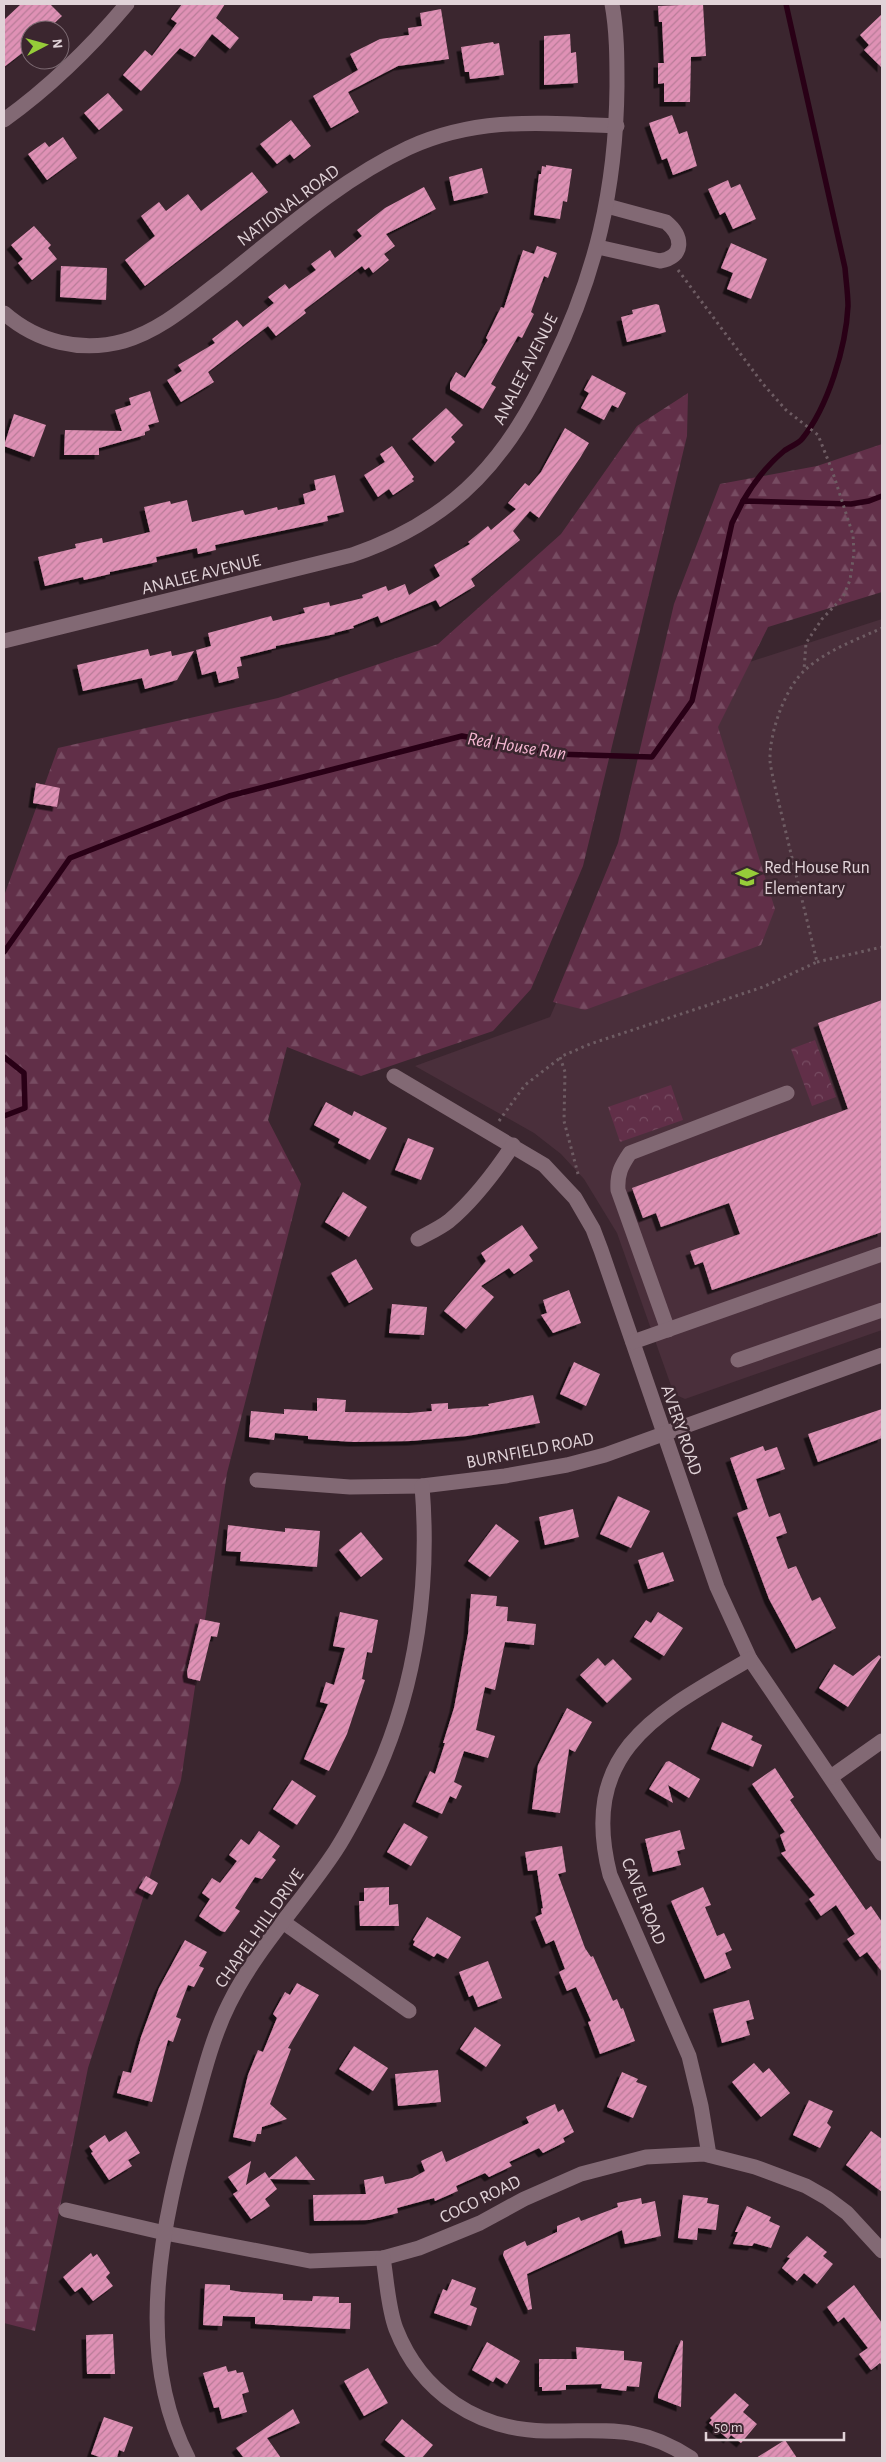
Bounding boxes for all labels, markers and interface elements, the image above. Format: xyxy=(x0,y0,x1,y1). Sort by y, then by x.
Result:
north arrow xyxy=(20,20,70,70)
text: N xyxy=(49,38,64,49)
street label: NATIONAL ROAD xyxy=(234,162,343,250)
street label: ANALEE AVENUE xyxy=(490,311,562,428)
street label: ANALEE AVENUE xyxy=(140,551,263,598)
water label: Red House Run xyxy=(466,729,568,764)
place label: Red House Run Elementary xyxy=(764,859,870,898)
school or university icon: Red House Run Elementary xyxy=(734,864,760,890)
street label: AVERY ROAD xyxy=(657,1383,705,1478)
street label: BURNFIELD ROAD xyxy=(465,1430,596,1472)
street label: CAVEL ROAD xyxy=(618,1855,669,1947)
street label: CHAPEL HILL DRIVE xyxy=(212,1866,308,1991)
street label: COCO ROAD xyxy=(437,2173,524,2227)
scale bar xyxy=(706,2410,844,2442)
text: 50 m xyxy=(714,2420,743,2435)

